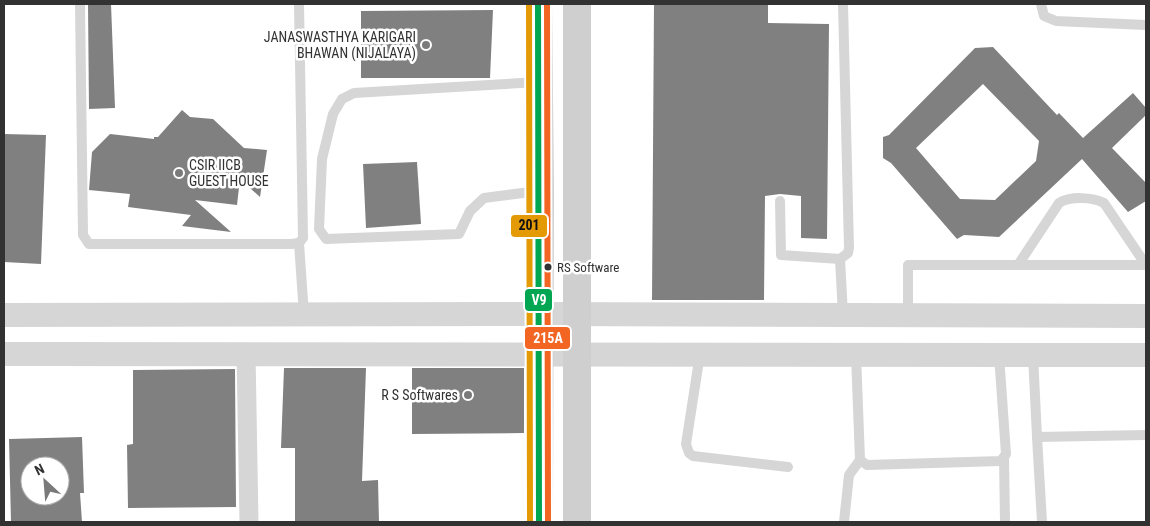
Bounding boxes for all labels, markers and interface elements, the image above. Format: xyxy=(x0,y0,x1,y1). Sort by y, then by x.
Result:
place label: JANASWASTHYA KARIGARI BHAWAN (NIJALAYA) xyxy=(264,29,416,62)
marker: JANASWASTHYA KARIGARI BHAWAN (NIJALAYA) xyxy=(420,39,432,51)
place label: CSIR IICB GUEST HOUSE xyxy=(189,157,269,189)
marker: CSIR IICB GUEST HOUSE xyxy=(173,167,185,179)
line badge: 201 xyxy=(510,214,548,238)
text: 201 xyxy=(518,217,540,233)
place label: RS Software xyxy=(557,260,619,275)
marker: RS Software xyxy=(543,262,553,272)
line badge: V9 xyxy=(524,288,553,312)
text: V9 xyxy=(531,292,547,308)
line badge: 215A xyxy=(524,326,571,350)
text: 215A xyxy=(533,330,563,346)
place label: R S Softwares xyxy=(381,387,458,403)
marker: R S Softwares xyxy=(462,389,474,401)
north arrow xyxy=(20,456,70,506)
text: N xyxy=(32,460,47,478)

